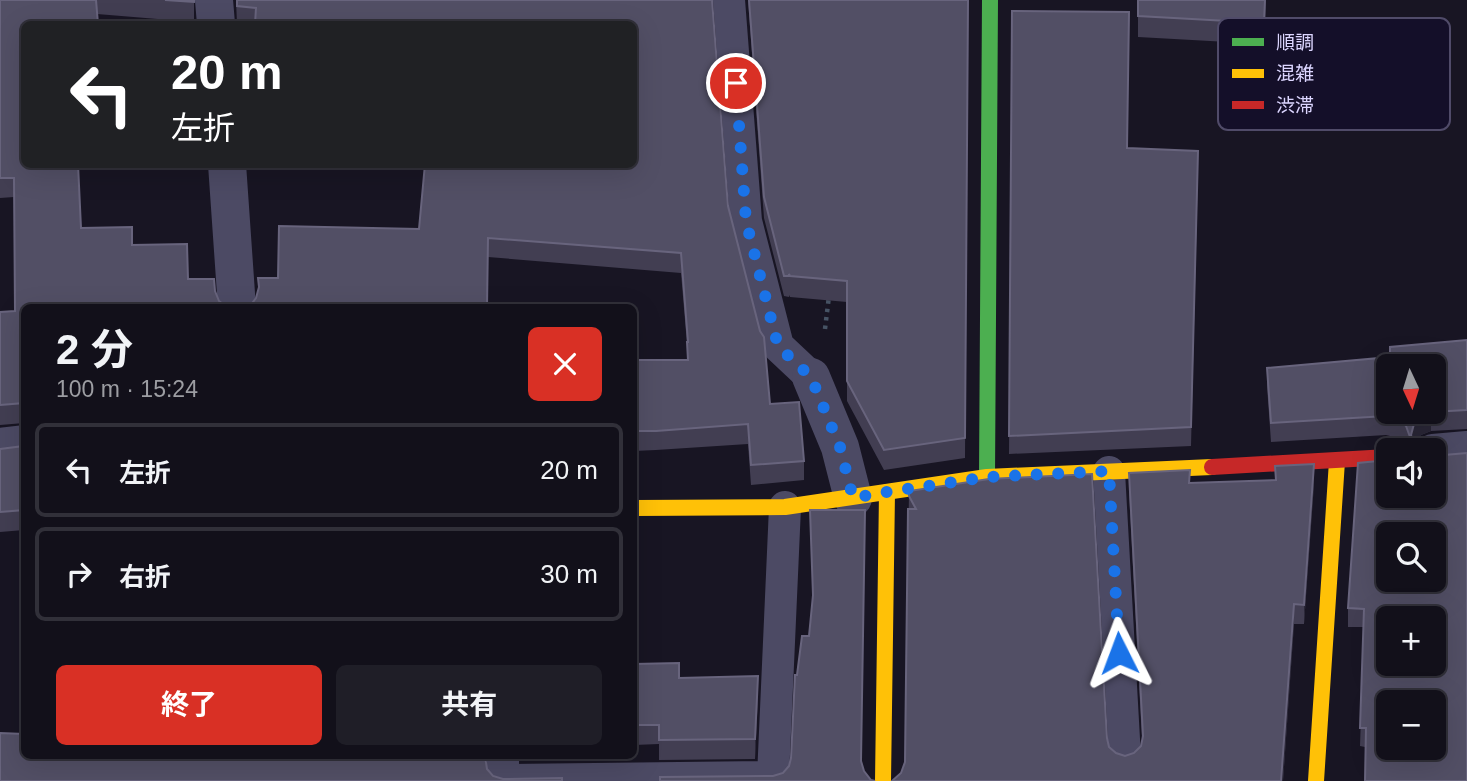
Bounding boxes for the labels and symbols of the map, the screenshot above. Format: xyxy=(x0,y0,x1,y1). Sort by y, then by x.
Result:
legend xyxy=(1218,18,1450,130)
text: 順調 xyxy=(1276,32,1314,53)
pin xyxy=(706,53,766,113)
text: 混雑 xyxy=(1276,63,1314,84)
text: 渋滞 xyxy=(1276,95,1314,116)
north arrow xyxy=(1376,354,1446,424)
position arrow xyxy=(1082,616,1156,690)

